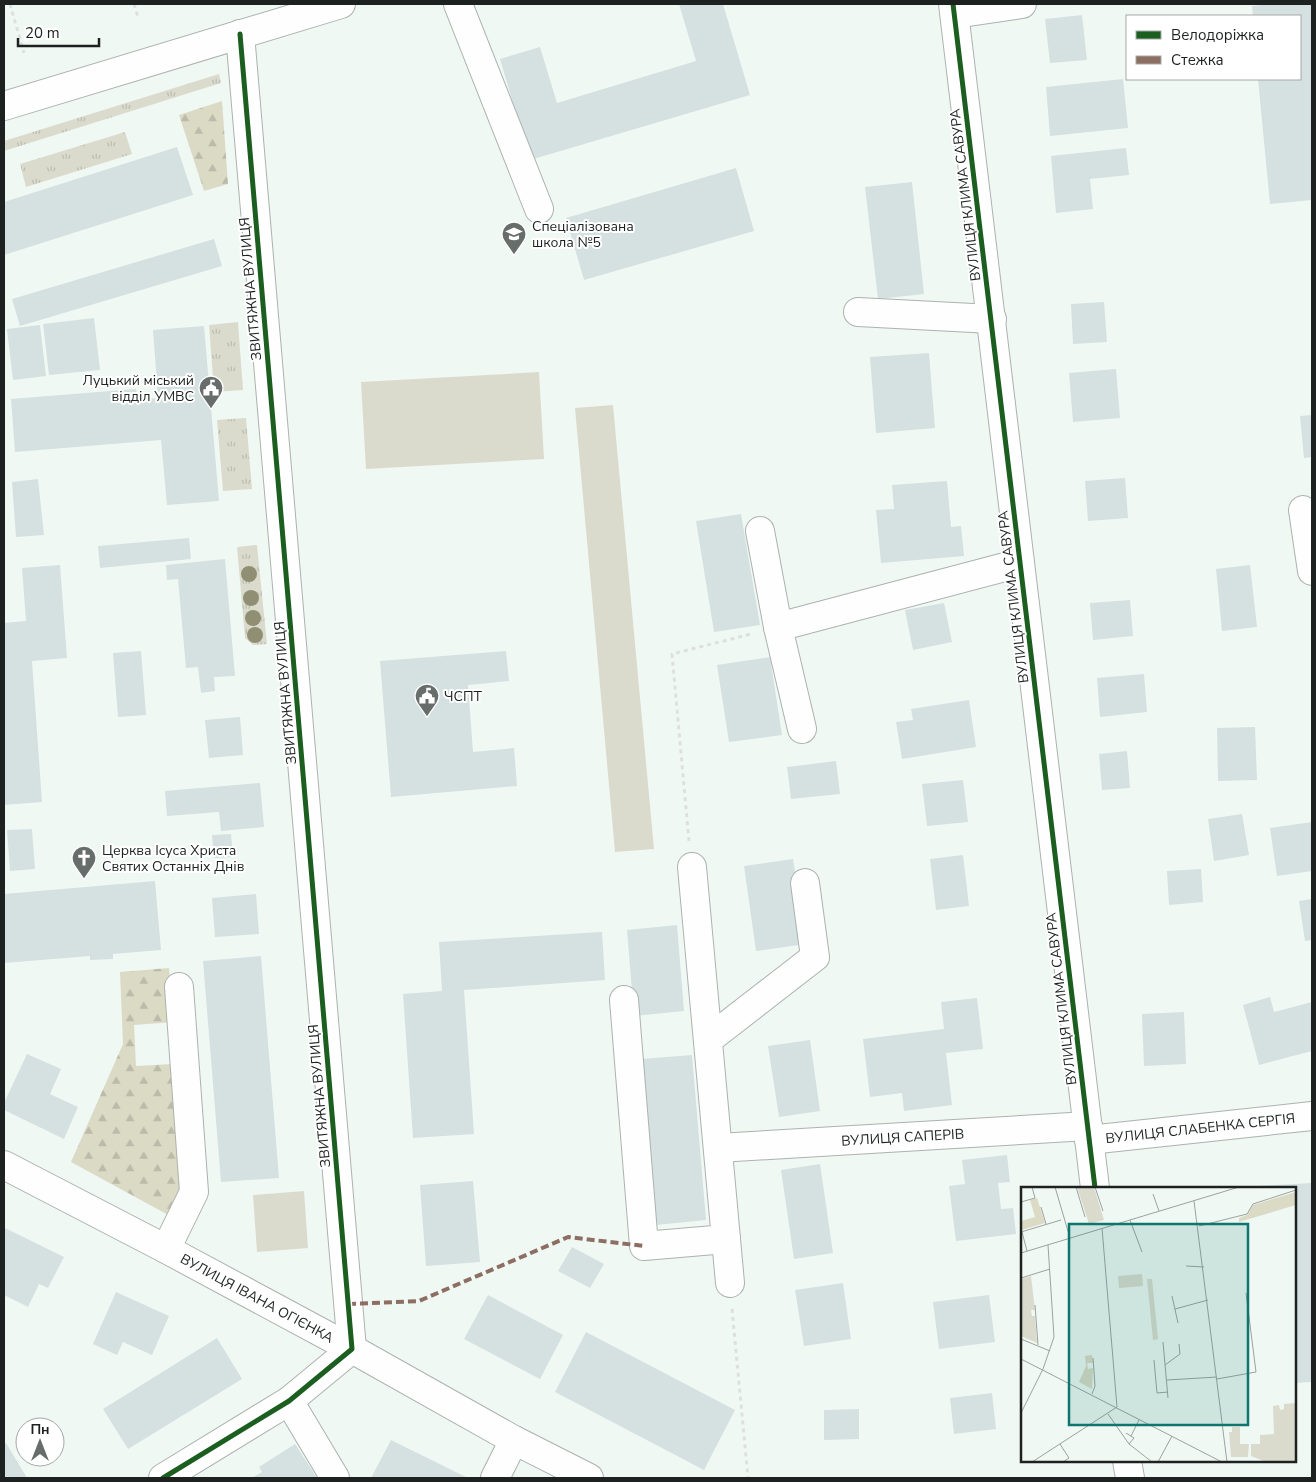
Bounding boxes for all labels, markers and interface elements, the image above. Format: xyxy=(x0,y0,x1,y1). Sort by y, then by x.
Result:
scale bar xyxy=(18,15,99,47)
legend xyxy=(1126,15,1301,80)
text: 20 m xyxy=(25,23,60,43)
text: Велодоріжка xyxy=(1171,25,1264,45)
text: Стежка xyxy=(1171,50,1224,70)
street label: ВУЛИЦЯ КЛИМА САВУРА xyxy=(945,108,986,282)
street label: ЗВИТЯЖНА ВУЛИЦЯ xyxy=(235,216,266,361)
place label: Спеціалізована школа №5 xyxy=(532,217,634,252)
school or university icon: Спеціалізована школа №5 xyxy=(501,221,527,255)
place label: Луцький міський відділ УМВС xyxy=(83,371,194,406)
public building icon: Луцький міський відділ УМВС xyxy=(198,375,224,409)
street label: ВУЛИЦЯ КЛИМА САВУРА xyxy=(993,510,1034,684)
street label: ЗВИТЯЖНА ВУЛИЦЯ xyxy=(270,620,301,765)
public building icon: ЧСПТ xyxy=(414,683,440,717)
place label: ЧСПТ xyxy=(444,687,482,706)
place label: Церква Ісуса Христа Святих Останніх Днів xyxy=(102,841,245,876)
church icon: Церква Ісуса Христа Святих Останніх Днів xyxy=(71,845,97,879)
street label: ВУЛИЦЯ КЛИМА САВУРА xyxy=(1041,912,1082,1086)
street label: ЗВИТЯЖНА ВУЛИЦЯ xyxy=(304,1023,335,1168)
street label: ВУЛИЦЯ СЛАБЕНКА СЕРГІЯ xyxy=(1105,1109,1296,1148)
street label: ВУЛИЦЯ САПЕРІВ xyxy=(841,1124,965,1151)
inset map xyxy=(1021,1187,1296,1462)
street label: ВУЛИЦЯ ІВАНА ОГІЄНКА xyxy=(177,1249,337,1347)
north arrow xyxy=(15,1417,65,1467)
text: Пн xyxy=(30,1420,50,1439)

